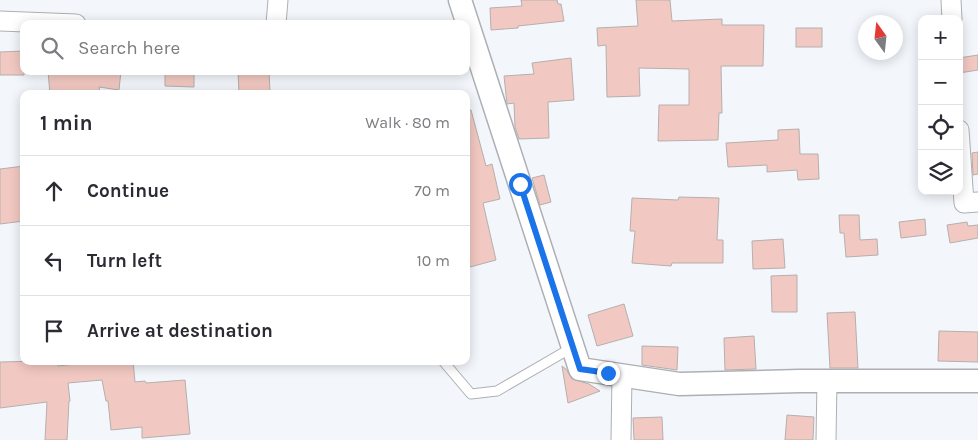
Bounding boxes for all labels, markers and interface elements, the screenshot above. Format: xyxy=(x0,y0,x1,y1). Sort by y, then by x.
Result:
north arrow xyxy=(858,15,903,60)
map controls xyxy=(918,15,963,195)
button: + xyxy=(918,15,963,60)
search box xyxy=(20,20,470,75)
icon: search xyxy=(38,34,66,62)
text: Search here xyxy=(78,37,180,59)
button: − xyxy=(918,60,963,105)
button: locate xyxy=(918,105,963,150)
text: 1 min xyxy=(40,111,93,135)
text: Walk · 80 m xyxy=(365,113,450,132)
button: layers xyxy=(918,150,963,195)
route start xyxy=(509,173,532,196)
icon: ahead xyxy=(40,177,68,205)
text: Continue xyxy=(87,180,169,202)
text: 70 m xyxy=(414,181,450,200)
icon: left xyxy=(40,247,68,275)
text: Turn left xyxy=(87,250,162,272)
text: 10 m xyxy=(416,251,450,270)
icon: arrive xyxy=(40,317,68,345)
text: Arrive at destination xyxy=(87,320,273,342)
route end xyxy=(597,362,620,385)

